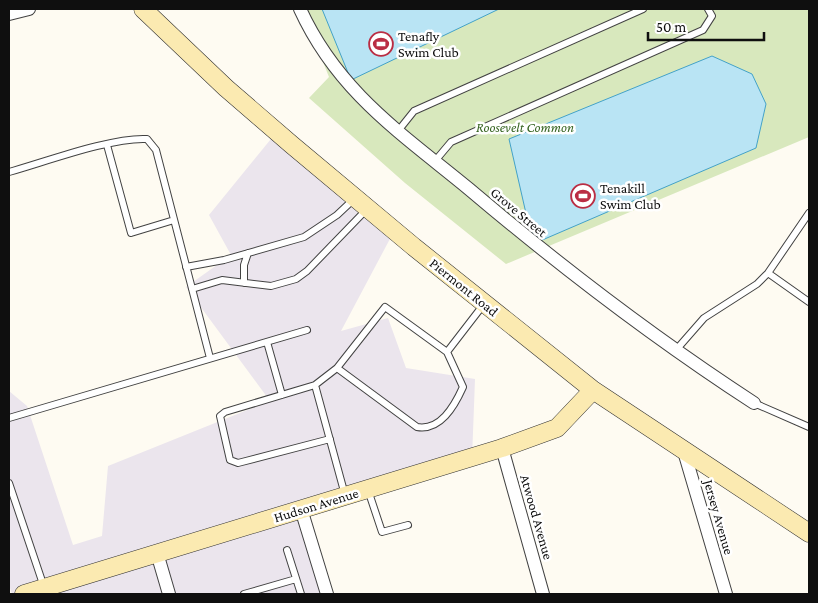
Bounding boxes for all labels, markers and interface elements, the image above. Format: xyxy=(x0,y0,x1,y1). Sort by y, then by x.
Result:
scale bar xyxy=(648,10,764,42)
text: 50 m xyxy=(656,19,686,35)
place label: Tenafly Swim Club xyxy=(398,28,459,60)
sports icon: Tenafly Swim Club xyxy=(368,31,394,57)
park label: Roosevelt Common xyxy=(476,119,574,135)
place label: Tenakill Swim Club xyxy=(600,180,661,212)
sports icon: Tenakill Swim Club xyxy=(570,183,596,209)
street label: Grove Street xyxy=(488,184,551,240)
street label: Piermont Road xyxy=(427,255,502,320)
street label: Atwood Avenue xyxy=(517,473,557,561)
street label: Jersey Avenue xyxy=(700,476,737,556)
street label: Hudson Avenue xyxy=(272,485,360,525)

